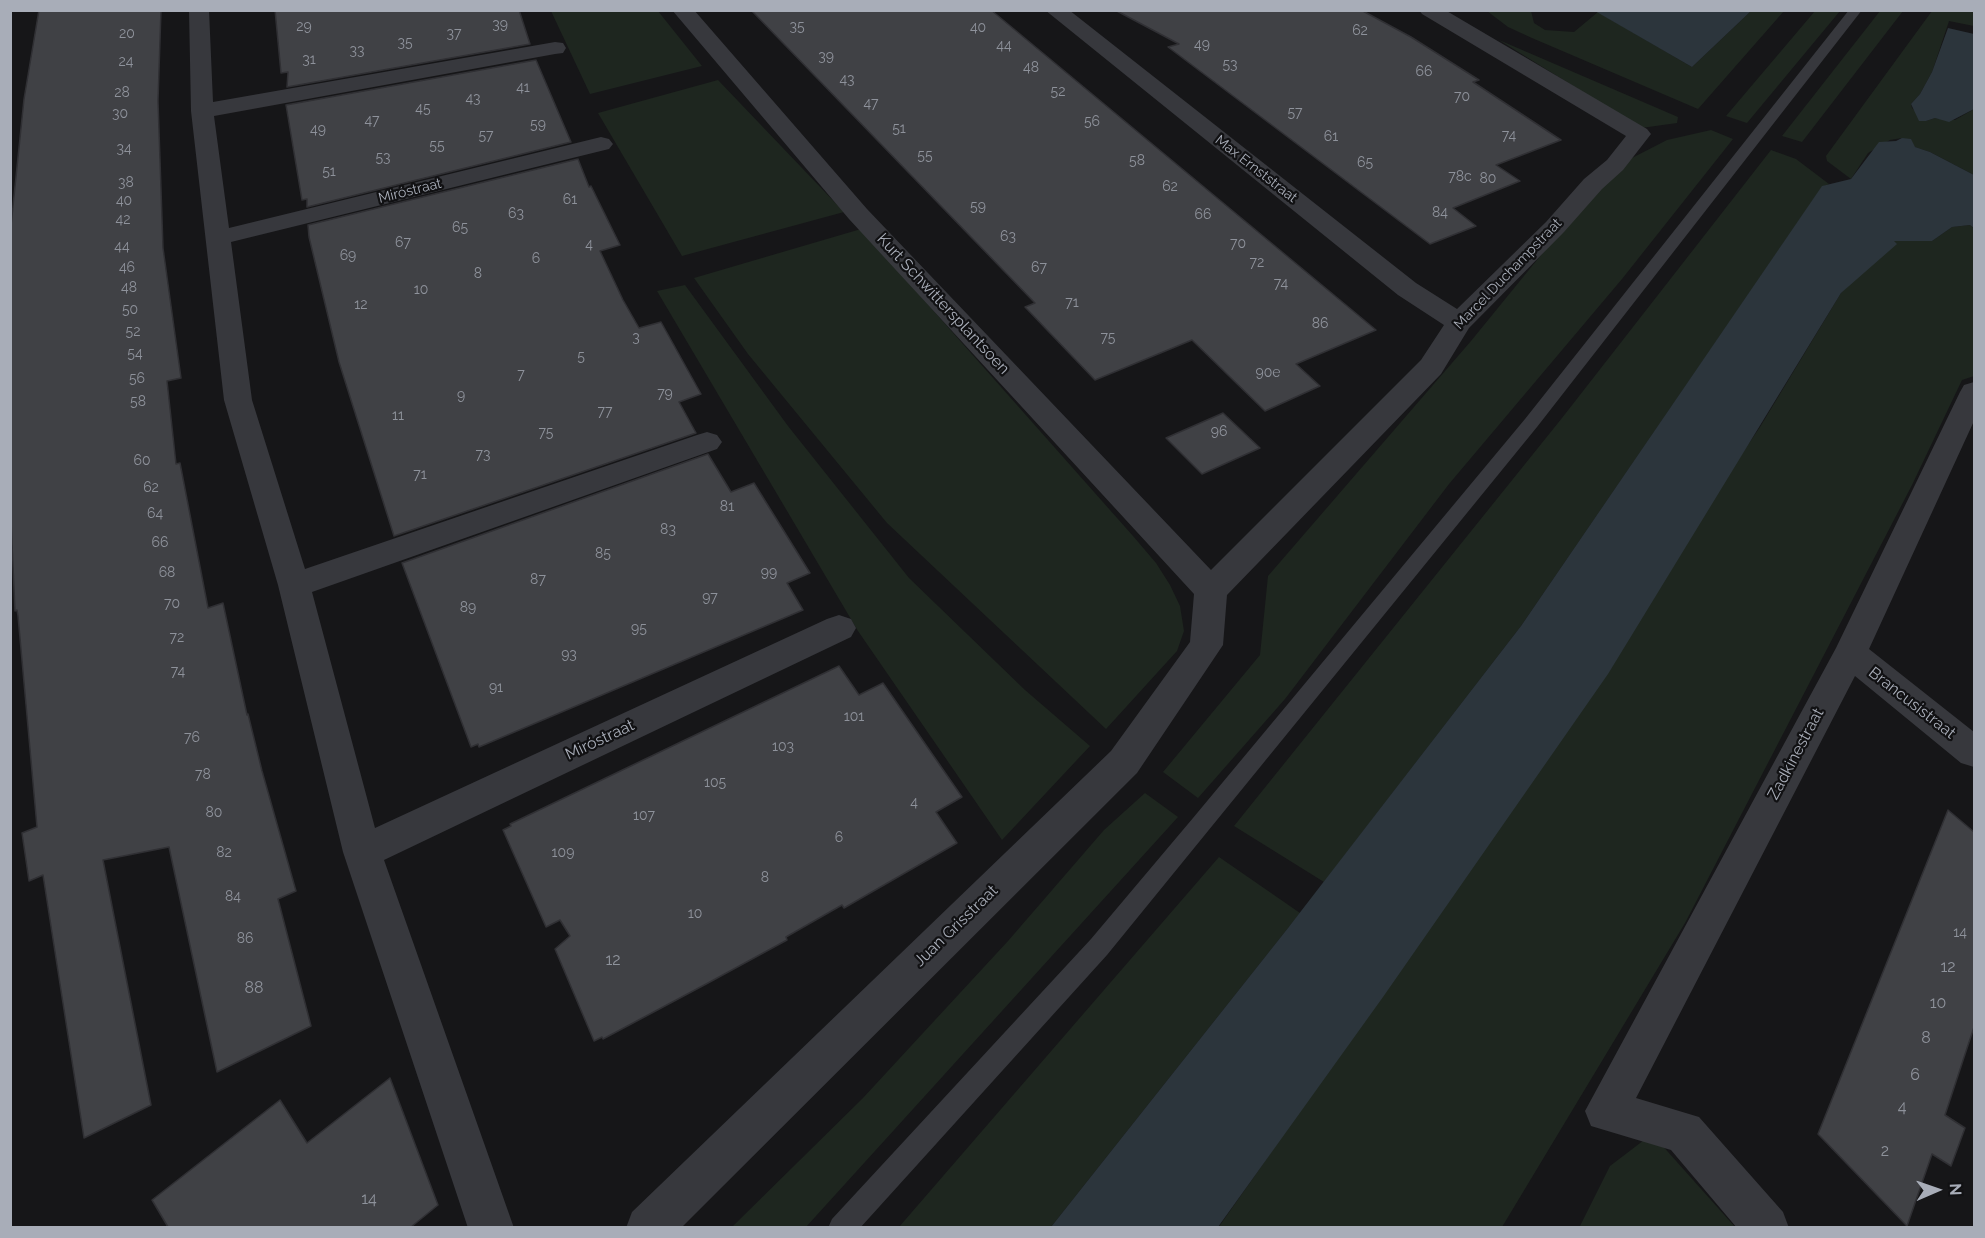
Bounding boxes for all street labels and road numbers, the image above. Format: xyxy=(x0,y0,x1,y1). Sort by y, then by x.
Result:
street label: Max Ernststraat xyxy=(1212,132,1300,206)
street label: Miróstraat xyxy=(377,175,443,207)
street label: Marcel Duchampstraat xyxy=(1451,215,1565,333)
street label: Kurt Schwittersplantsoen xyxy=(873,230,1013,378)
street label: Brancusistraat xyxy=(1865,663,1959,743)
street label: Zadkinestraat xyxy=(1764,705,1828,803)
street label: Miróstraat xyxy=(562,716,638,764)
street label: Juan Grisstraat xyxy=(910,881,1002,971)

